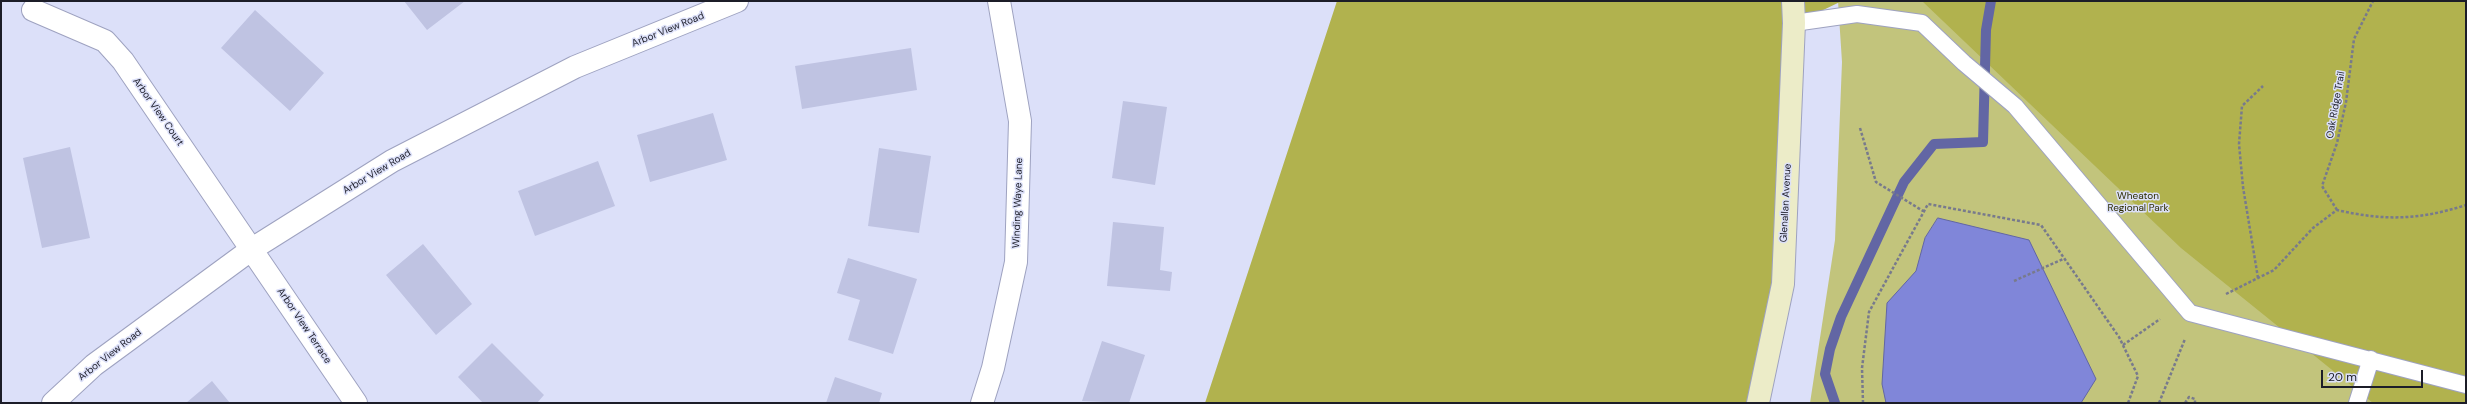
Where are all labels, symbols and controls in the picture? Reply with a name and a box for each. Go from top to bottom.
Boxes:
street label: Arbor View Road [630,10,706,50]
street label: Oak Ridge Trail [2324,70,2348,140]
street label: Arbor View Court [130,76,186,148]
street label: Arbor View Road [341,147,413,197]
street label: Winding Waye Lane [1010,158,1026,248]
street label: Glenallan Avenue [1778,163,1794,243]
park label: Wheaton Regional Park [2107,190,2169,214]
street label: Arbor View Terrace [274,286,334,366]
street label: Arbor View Road [76,327,144,383]
scale bar [2323,362,2425,388]
text: 20 m [2328,369,2357,385]

